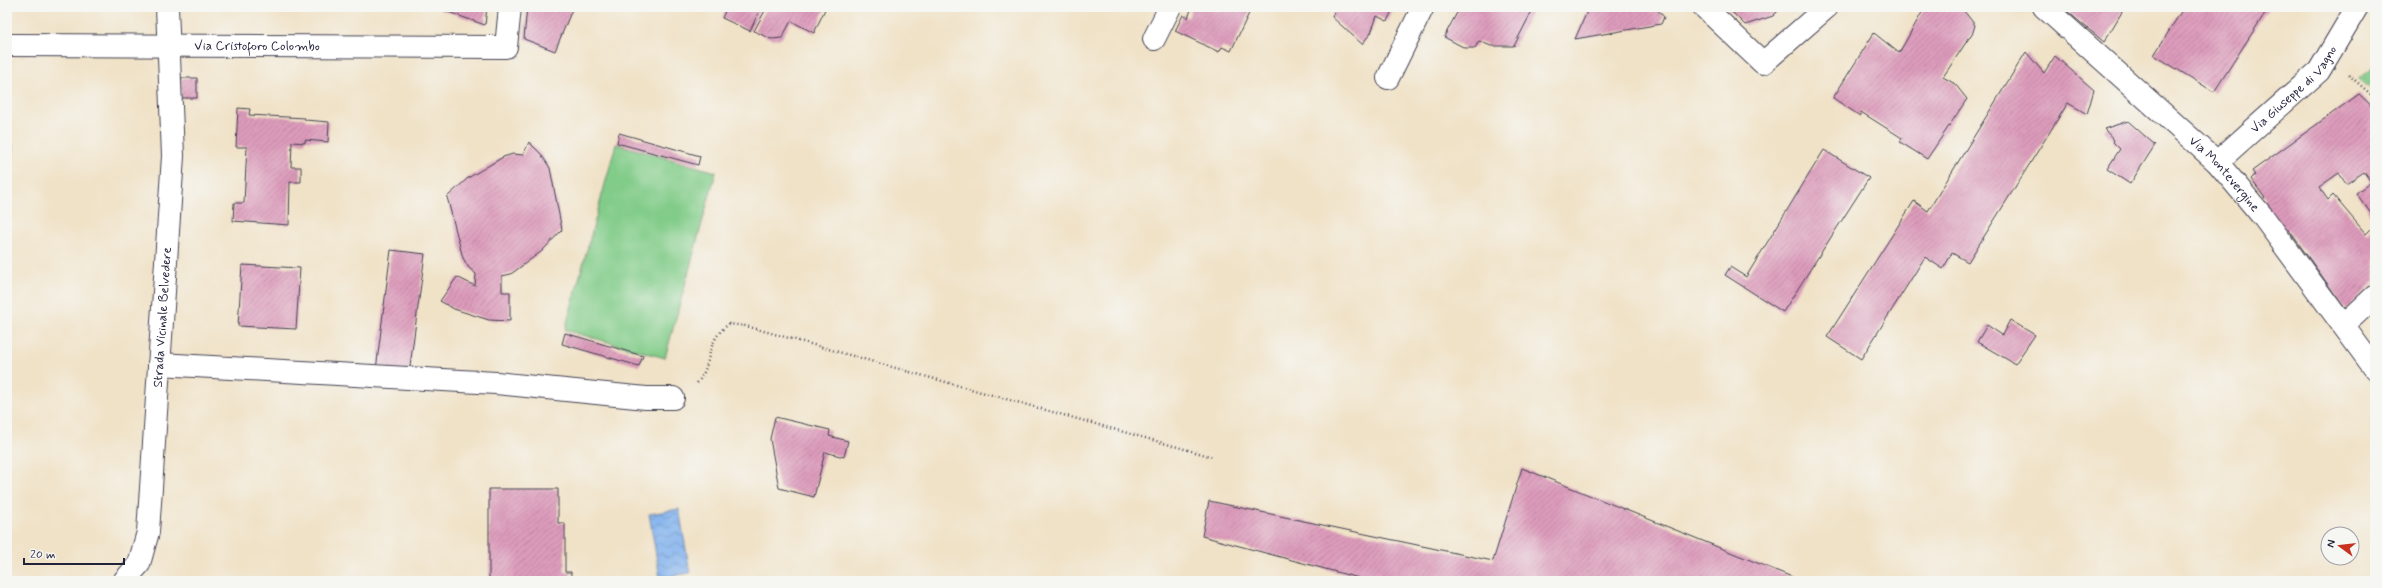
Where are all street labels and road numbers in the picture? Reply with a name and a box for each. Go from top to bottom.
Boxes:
street label: Via Cristoforo Colombo [194,37,320,57]
street label: Via Giuseppe di Vagno [2247,43,2341,137]
street label: Via Montevergine [2185,132,2264,215]
street label: Strada Vicinale Belvedere [149,247,175,388]

